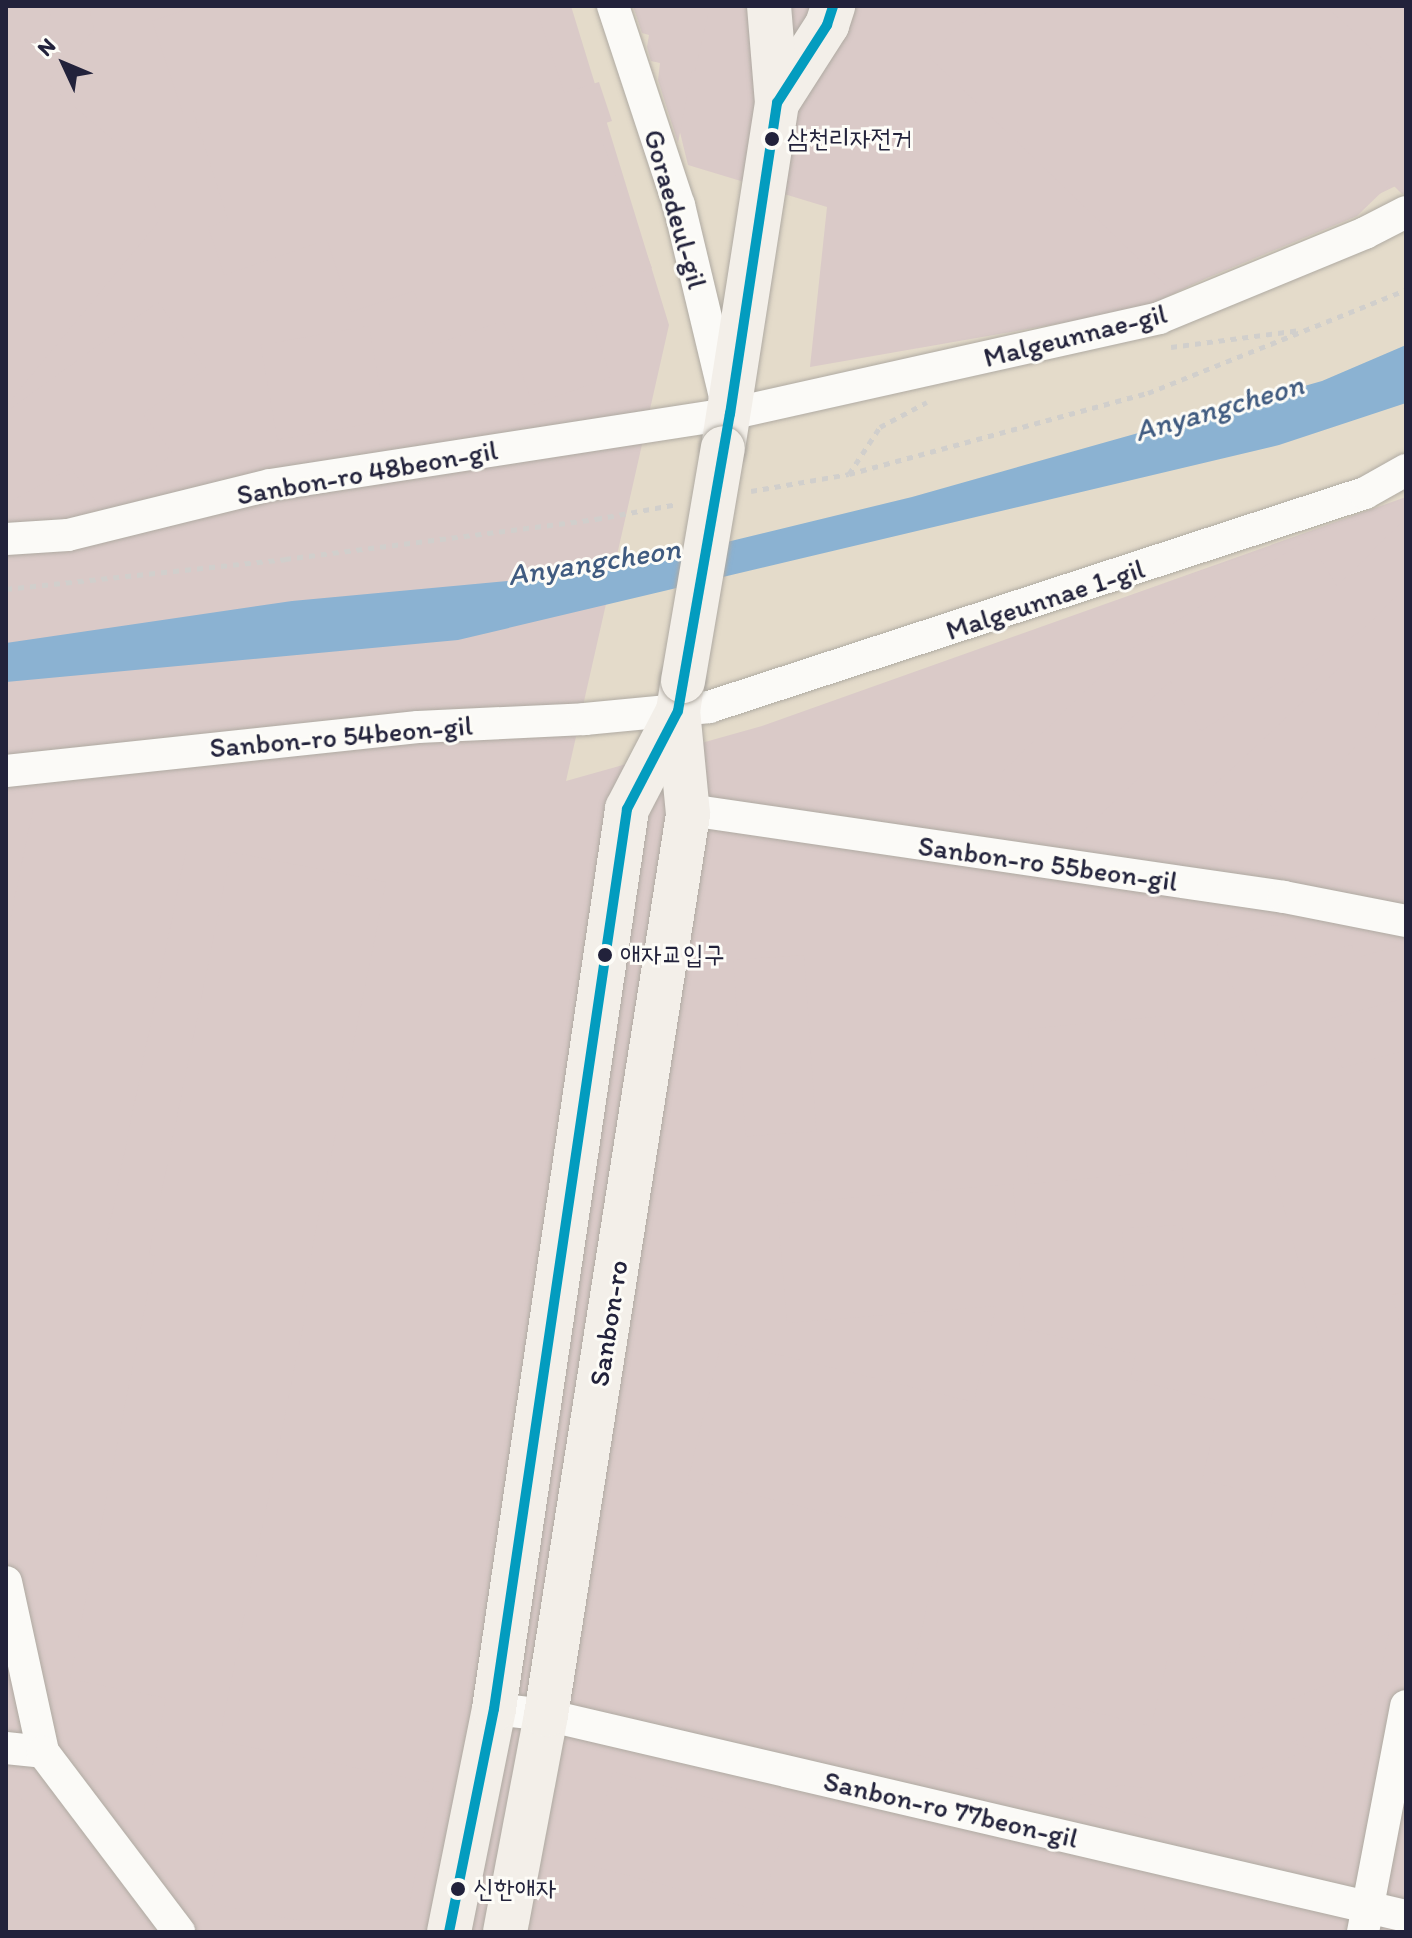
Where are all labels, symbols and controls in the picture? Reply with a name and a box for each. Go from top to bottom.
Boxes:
north arrow [24,24,104,104]
text: N [31,32,61,62]
place label: 삼천리자전거 [787,123,913,155]
street label: Goraedeul-gil [637,125,715,293]
marker: 삼천리자전거 [764,131,780,147]
street label: Malgeunnae-gil [980,296,1170,374]
water label: Anyangcheon [1130,367,1308,449]
street label: Sanbon-ro 48beon-gil [234,433,500,511]
water label: Anyangcheon [505,531,683,593]
street label: Malgeunnae 1-gil [941,551,1149,647]
street label: Sanbon-ro 54beon-gil [209,708,473,764]
street label: Sanbon-ro 55beon-gil [917,828,1179,898]
place label: 애자교입구 [620,939,725,971]
marker: 애자교입구 [597,947,613,963]
street label: Sanbon-ro [581,1257,635,1389]
street label: Sanbon-ro 77beon-gil [821,1763,1081,1855]
place label: 신한애자 [473,1873,557,1905]
marker: 신한애자 [450,1881,466,1897]

